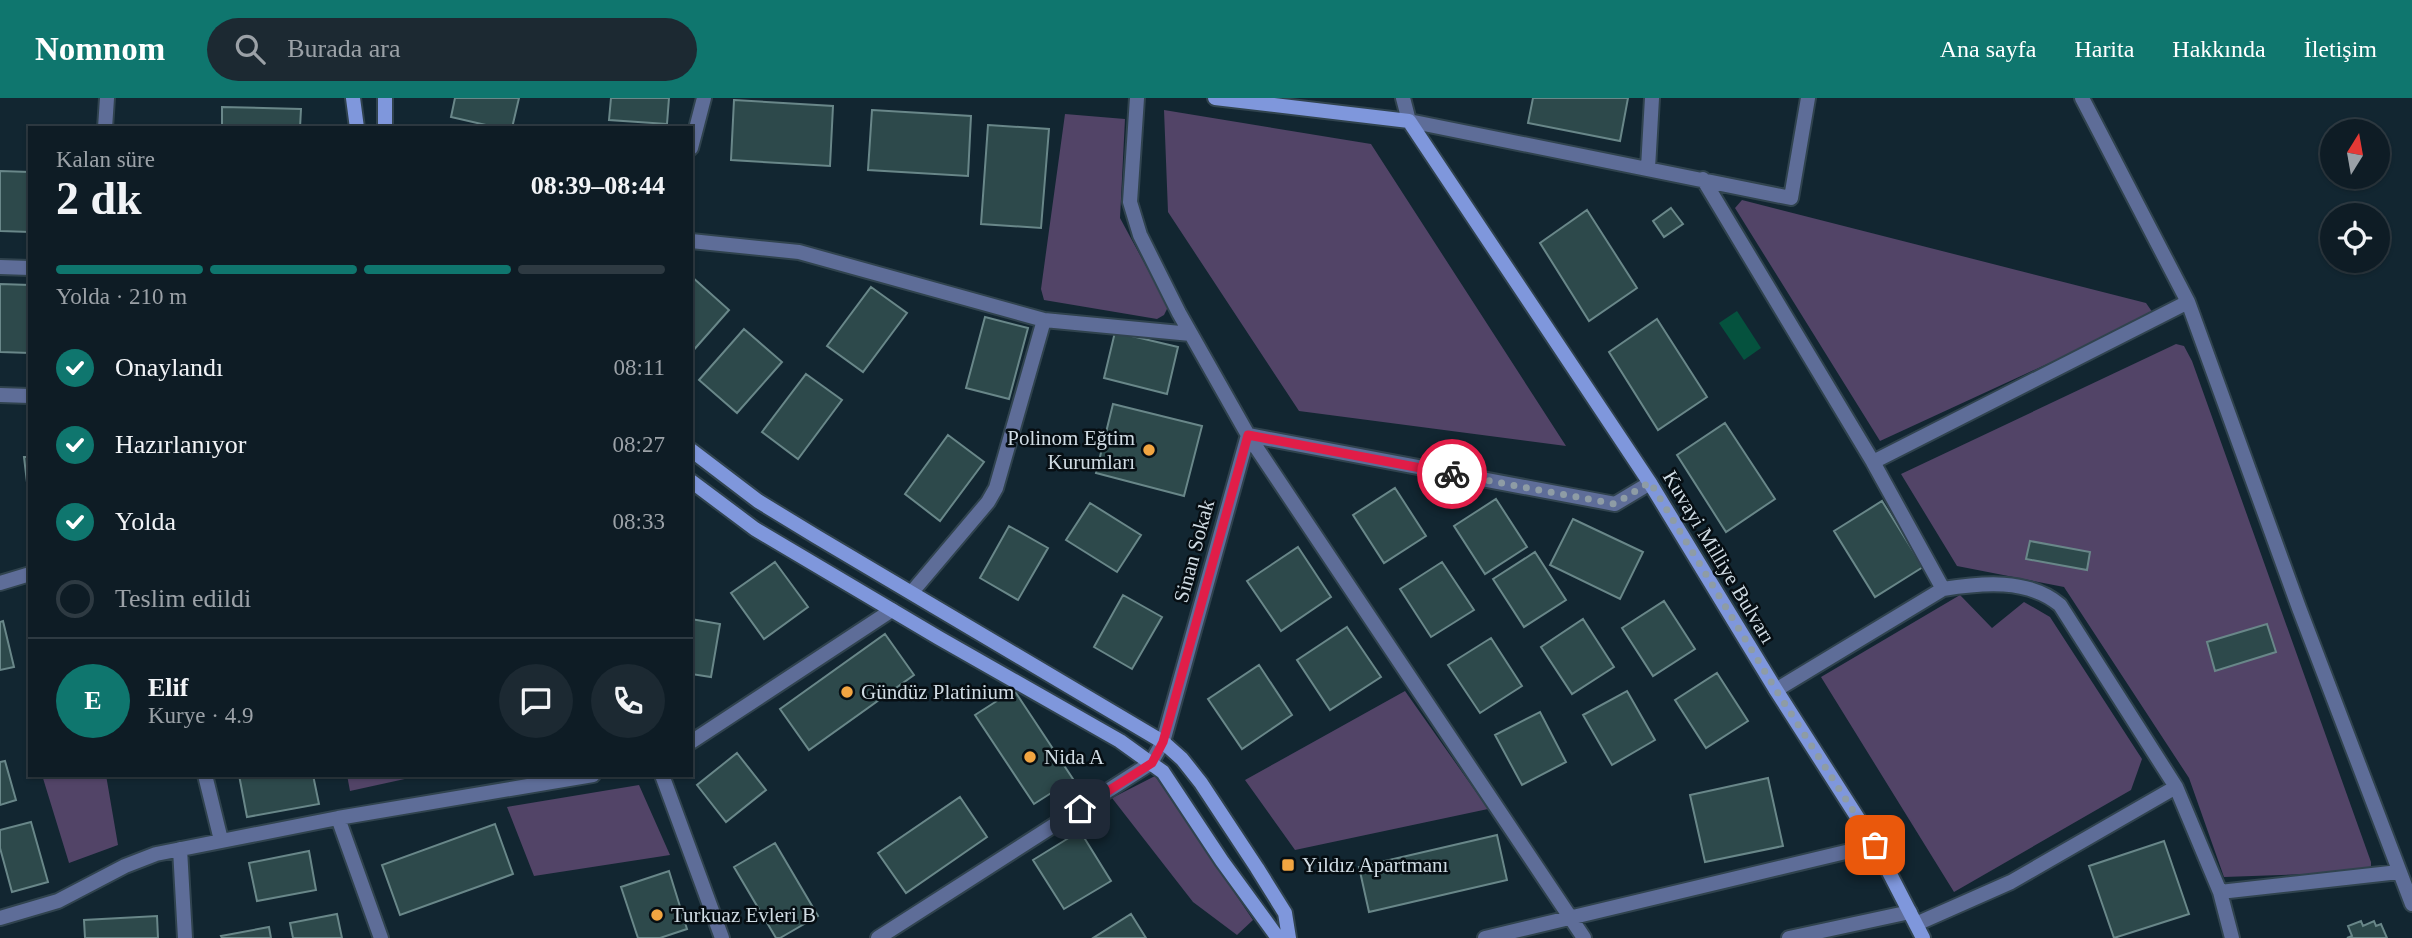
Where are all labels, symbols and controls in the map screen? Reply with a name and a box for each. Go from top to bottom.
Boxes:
search box [207,18,697,81]
icon: search [231,30,269,68]
text: Nomnom [35,31,165,67]
text: Burada ara [287,34,401,63]
text: Ana sayfa [1940,36,2036,62]
text: Harita [2074,36,2134,62]
text: Hakkında [2172,36,2266,62]
text: İletişim [2304,36,2377,62]
north arrow [2320,119,2390,189]
map controls [2320,119,2390,273]
text: Kalan süre [56,147,155,172]
text: 08:39–08:44 [531,171,665,200]
text: 2 dk [56,173,142,224]
button: locate [2320,203,2390,273]
text: Yolda · 210 m [56,284,187,309]
icon: check [56,349,94,387]
text: Onaylandı [115,353,223,382]
text: 08:11 [613,355,665,380]
icon: check [56,426,94,464]
place label: Polinom Eğtim Kurumları [1007,426,1135,474]
text: Hazırlanıyor [115,430,246,459]
text: 08:27 [613,432,665,457]
courier [1417,439,1487,509]
marker: Polinom Eğtim Kurumları [1141,442,1157,458]
icon: bike [1433,455,1471,493]
street label: Kuvayi Milliye Bulvarı [1658,466,1780,648]
street label: Sinan Sokak [1169,496,1219,605]
icon: check [56,503,94,541]
text: Yolda [115,507,176,536]
text: 08:33 [613,509,665,534]
text: Teslim edildi [115,584,251,613]
button: chat [499,664,573,738]
button: phone [591,664,665,738]
text: Elif [148,673,188,702]
place label: Gündüz Platinium [861,680,1014,704]
marker: Gündüz Platinium [839,684,855,700]
text: E [84,686,102,715]
text: Kurye · 4.9 [148,703,253,728]
place label: Nida A [1044,745,1105,769]
marker: Nida A [1022,749,1038,765]
pin [1050,779,1110,839]
icon: home [1061,790,1099,828]
pin [1845,815,1905,875]
icon: bag [1856,826,1894,864]
place label: Yıldız Apartmanı [1302,853,1449,877]
marker: Yıldız Apartmanı [1280,857,1296,873]
place label: Turkuaz Evleri B [671,903,816,927]
marker: Turkuaz Evleri B [649,907,665,923]

